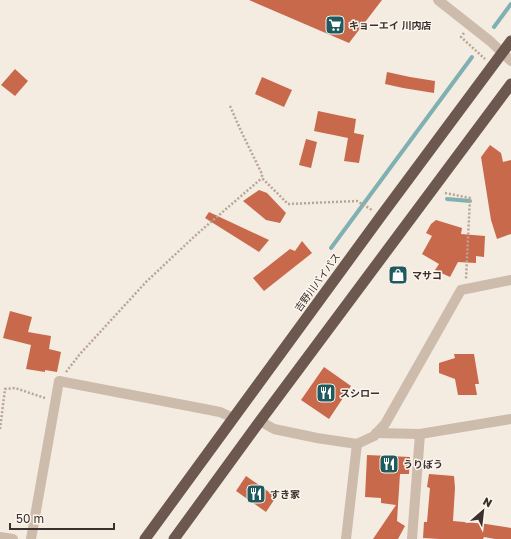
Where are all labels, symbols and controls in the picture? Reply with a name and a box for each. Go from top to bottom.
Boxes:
supermarket icon: キョーエイ 川内店 [324,14,346,36]
place label: キョーエイ 川内店 [349,19,432,31]
street label: 吉野川バイパス [292,250,342,314]
shop icon: マサコ [387,264,409,286]
place label: マサコ [412,269,442,281]
restaurant icon: スシロー [315,382,337,404]
place label: スシロー [340,387,380,399]
restaurant icon: うりぼう [378,453,400,475]
place label: うりぼう [403,458,443,470]
restaurant icon: すき家 [245,483,267,505]
place label: すき家 [270,488,300,500]
north arrow [463,491,503,531]
text: N [481,494,495,509]
scale bar [10,505,114,531]
text: 50 m [16,511,44,526]

